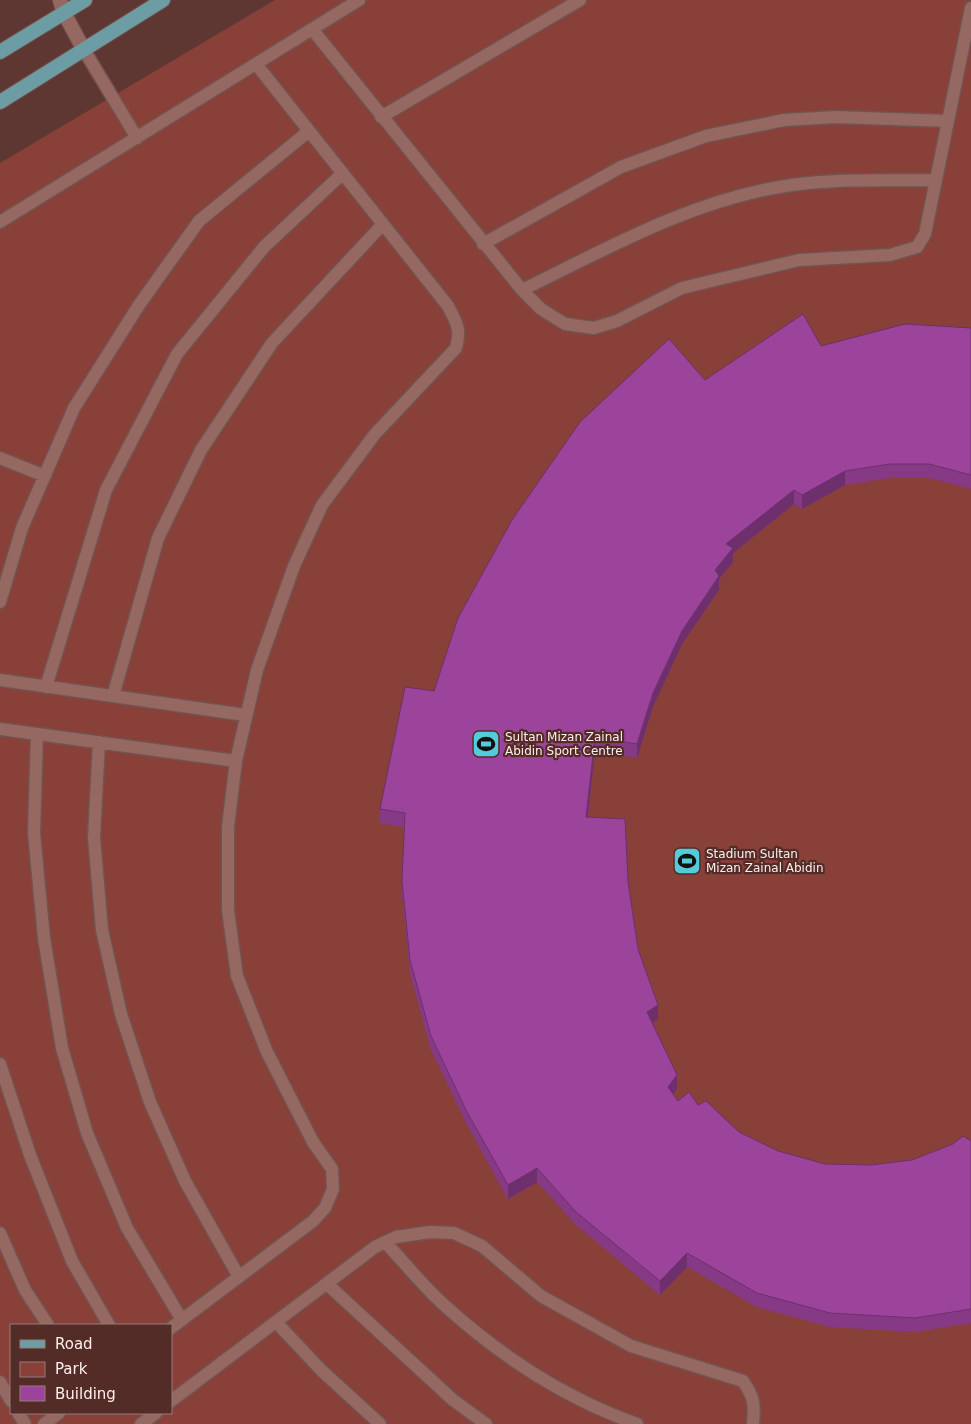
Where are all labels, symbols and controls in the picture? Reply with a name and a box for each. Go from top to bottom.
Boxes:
sports icon: Sultan Mizan Zainal Abidin Sport Centre [471,729,501,759]
place label: Sultan Mizan Zainal Abidin Sport Centre [505,730,623,758]
sports icon: Stadium Sultan Mizan Zainal Abidin [672,846,702,876]
place label: Stadium Sultan Mizan Zainal Abidin [706,847,824,875]
legend [10,1324,172,1414]
text: Road [55,1335,93,1353]
text: Park [55,1360,88,1378]
text: Building [55,1385,116,1403]

